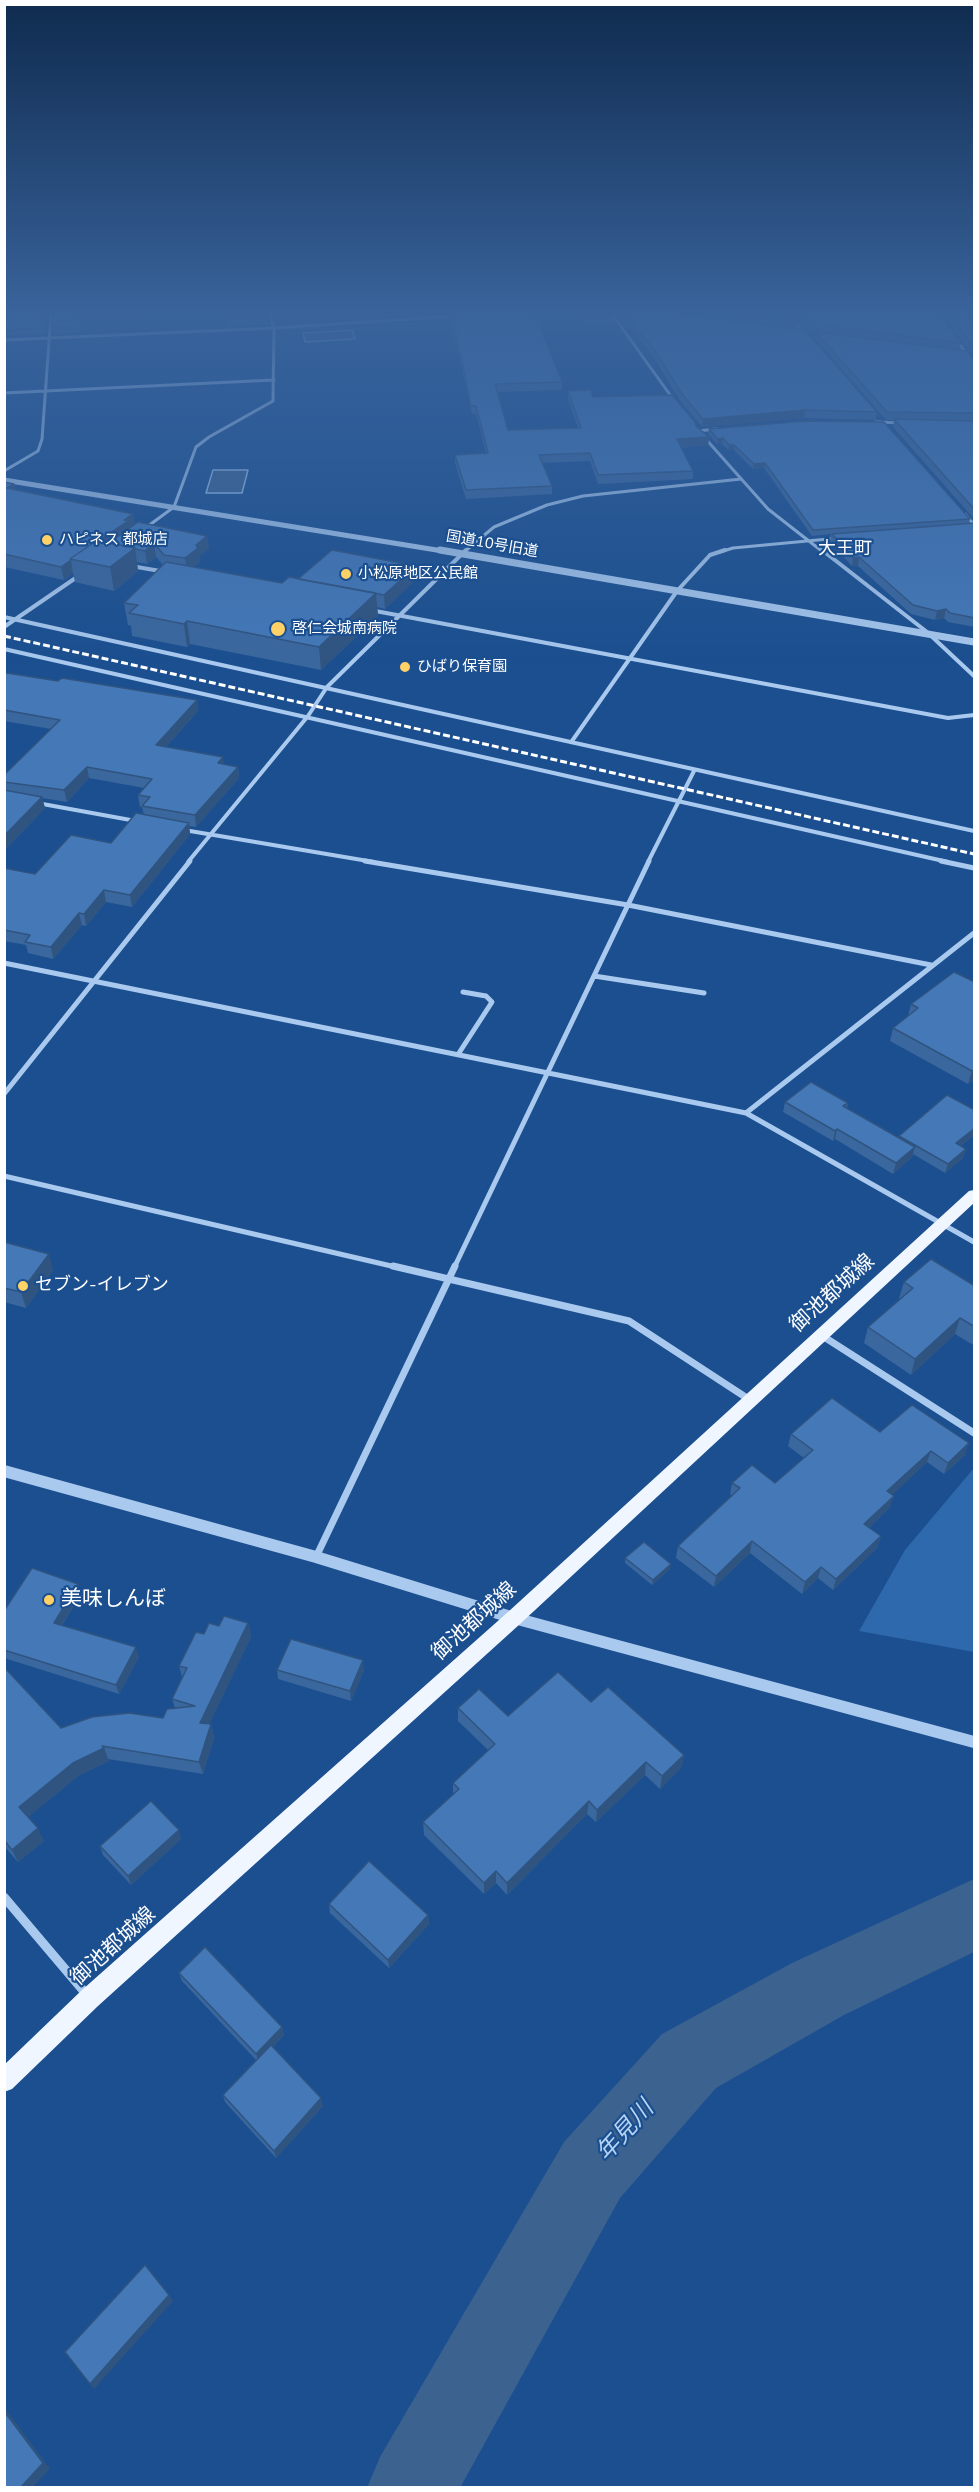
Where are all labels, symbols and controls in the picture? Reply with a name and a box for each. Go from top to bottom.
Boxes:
street label: 国道10号旧道 [445,528,539,562]
place label: ハピネス 都城店 [59,531,168,549]
marker: ハピネス 都城店 [40,533,54,547]
district label: 大王町 [818,539,872,561]
place label: 小松原地区公民館 [358,565,478,583]
marker: 小松原地区公民館 [339,567,353,581]
marker: 啓仁会城南病院 [269,620,287,638]
place label: 啓仁会城南病院 [292,620,397,638]
place label: ひばり保育園 [417,658,507,676]
marker: ひばり保育園 [398,660,412,674]
street label: 御池都城線 [786,1250,880,1338]
place label: セブン-イレブン [35,1275,169,1297]
marker: セブン-イレブン [16,1279,30,1293]
street label: 御池都城線 [428,1578,522,1666]
place label: 美味しんぼ [61,1587,166,1613]
marker: 美味しんぼ [42,1593,56,1607]
street label: 御池都城線 [67,1903,161,1991]
water label: 年見川 [591,2096,661,2168]

